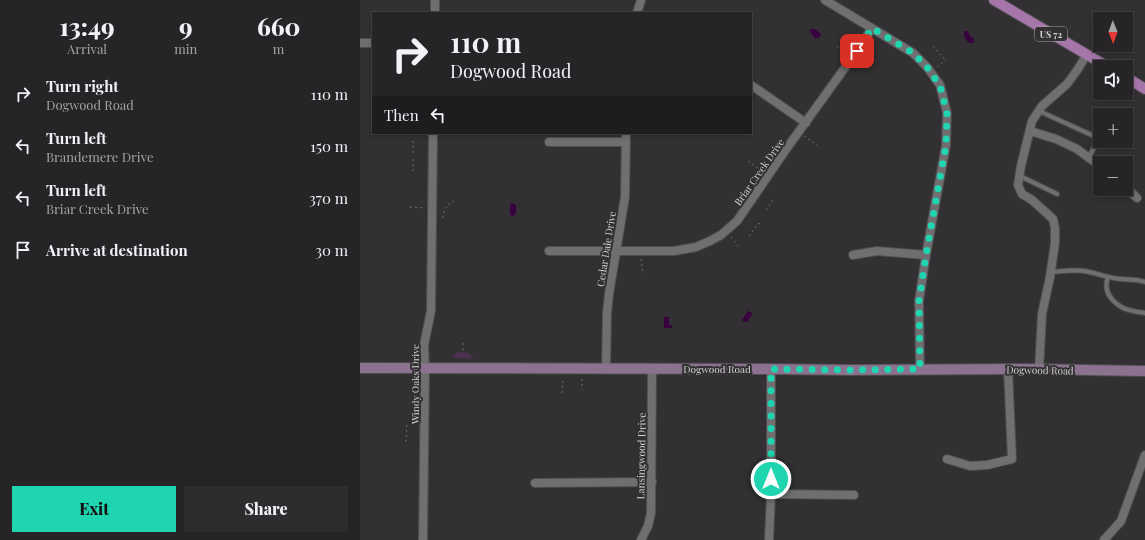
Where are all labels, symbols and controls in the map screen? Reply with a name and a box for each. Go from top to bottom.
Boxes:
text: 13:49 [60,10,115,42]
text: 9 [179,10,193,42]
text: 660 [257,10,300,42]
north arrow [1093,12,1133,52]
map controls [1093,12,1133,196]
text: 110 m [450,23,521,60]
road number: US 72 [1035,27,1067,41]
icon: right [384,28,436,80]
pin [840,34,874,68]
text: Arrival [67,40,107,57]
text: min [174,40,197,57]
text: m [273,40,284,57]
icon: arrive [846,40,868,62]
text: Dogwood Road [450,59,572,83]
button: sound [1093,60,1133,100]
text: Turn right [46,76,119,96]
icon: right [12,83,34,105]
text: 110 m [311,84,348,104]
text: Dogwood Road [46,96,134,113]
icon: left [427,104,449,126]
text: Then [384,105,419,125]
button: + [1093,108,1133,148]
text: Turn left [46,128,107,148]
icon: left [12,135,34,157]
text: 150 m [310,136,348,156]
street label: Briar Creek Drive [731,136,787,208]
text: Brandemere Drive [46,148,153,165]
button: − [1093,156,1133,196]
text: Turn left [46,180,107,200]
icon: left [12,187,34,209]
text: 370 m [309,188,348,208]
text: Briar Creek Drive [46,200,149,217]
street label: Cedar Dale Drive [593,210,619,288]
icon: arrive [12,239,34,261]
text: Arrive at destination [46,240,188,260]
text: 30 m [315,240,348,260]
street label: Windy Oaks Drive [408,344,422,425]
street label: Dogwood Road [683,362,751,376]
street label: Dogwood Road [1006,362,1074,378]
street label: Lansingwood Drive [633,413,649,499]
position arrow [750,458,792,500]
button: Exit [12,486,176,532]
button: Share [184,486,348,532]

